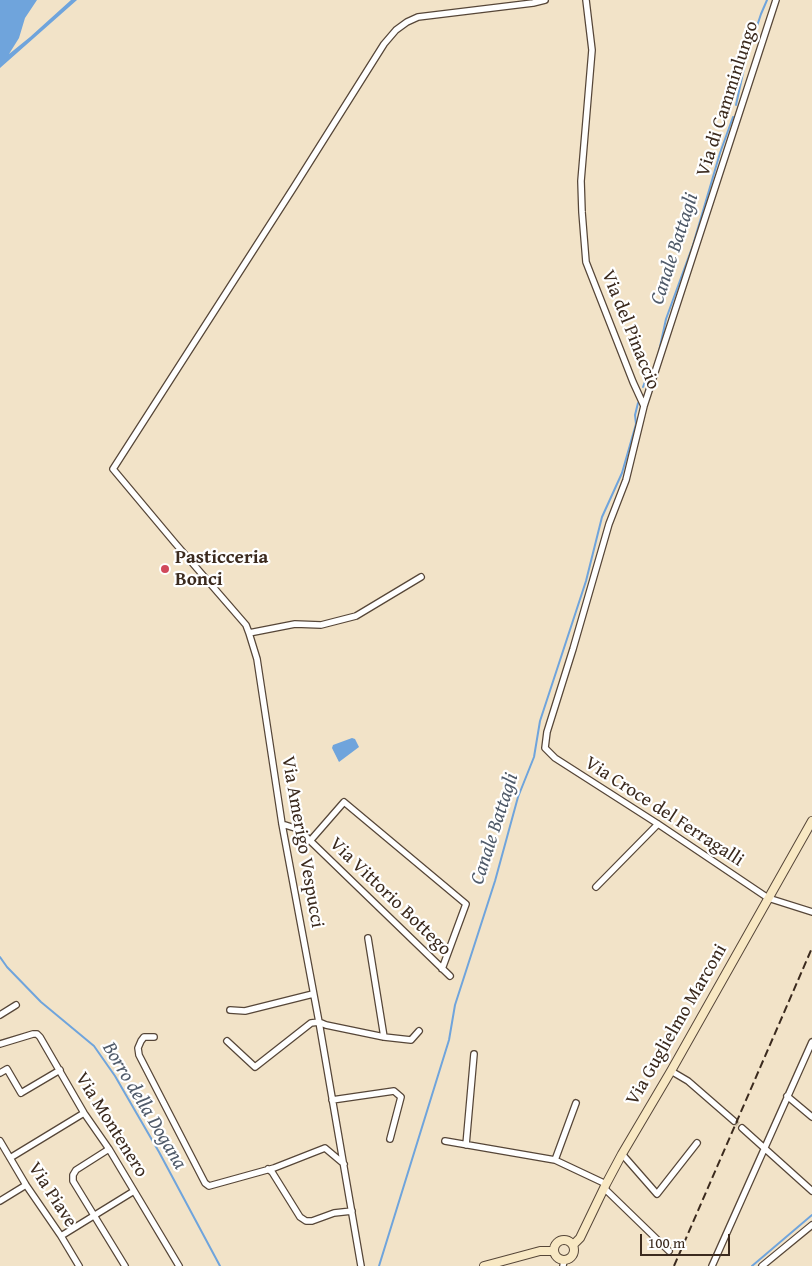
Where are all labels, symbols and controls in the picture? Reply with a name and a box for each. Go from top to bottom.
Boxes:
street label: Via di Camminlungo [692,18,764,180]
water label: Canale Battagli [646,190,704,308]
street label: Via del Pinaccio [596,267,664,393]
place label: Pasticceria Bonci [175,547,268,591]
marker: Pasticceria Bonci [159,563,171,575]
street label: Via Croce del Ferragalli [580,752,748,872]
street label: Via Amerigo Vespucci [276,754,328,930]
water label: Canale Battagli [466,770,524,888]
street label: Via Vittorio Bottego [324,833,456,961]
street label: Via Guglielmo Marconi [622,940,732,1110]
water label: Borro della Dogana [97,1038,191,1174]
street label: Via Montenero [70,1068,152,1182]
street label: Via Piave [23,1158,81,1232]
scale bar [642,1224,732,1256]
text: 100 m [648,1232,685,1253]

